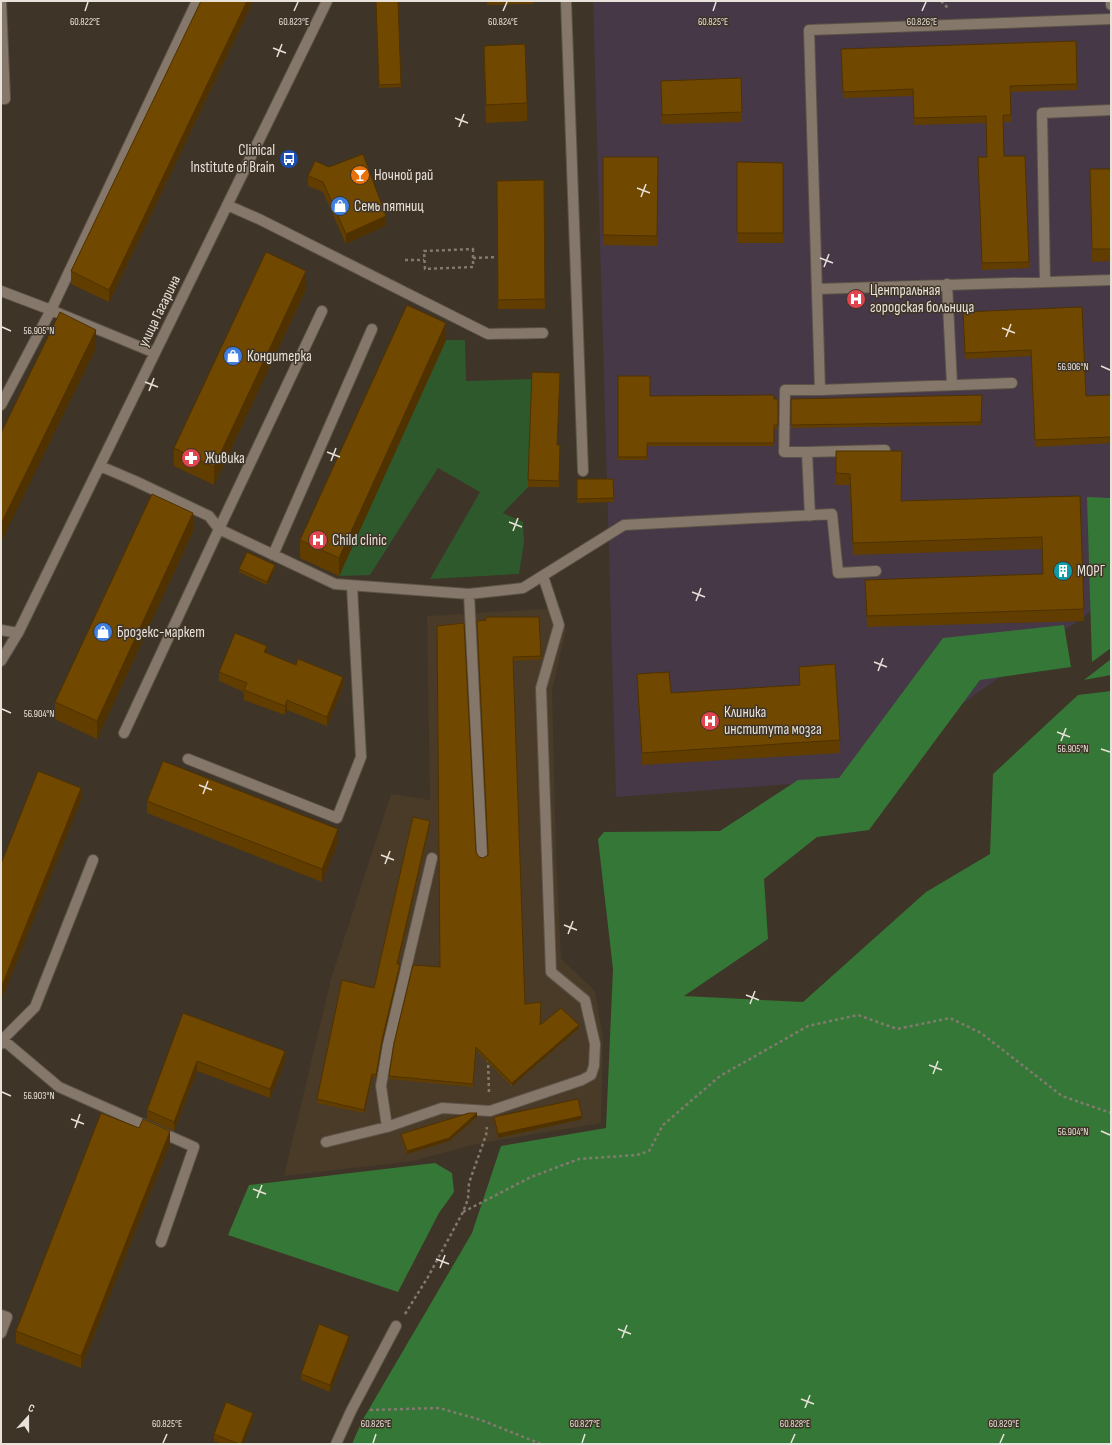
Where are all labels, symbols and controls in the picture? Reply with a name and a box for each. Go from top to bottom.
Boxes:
text: 60.822°E [70,16,100,28]
text: 60.823°E [279,16,309,28]
text: 60.824°E [488,16,518,28]
text: 60.825°E [698,16,728,28]
text: 60.826°E [907,16,937,28]
place label: Clinical Institute of Brain [190,141,275,177]
bus stop icon: Clinical Institute of Brain [278,148,300,170]
bar icon: Ночной рай [349,164,371,186]
place label: Ночной рай [374,166,433,185]
shop icon: Семь пятниц [329,195,351,217]
place label: Семь пятниц [354,197,424,216]
street label: улица Гагарина [134,272,185,350]
place label: Центральная городская больница [870,281,974,317]
hospital icon: Центральная городская больница [845,288,867,310]
text: 56.905°N [24,325,54,337]
shop icon: Кондитерка [222,345,244,367]
place label: Кондитерка [247,347,312,366]
text: 56.906°N [1057,361,1089,373]
pharmacy icon: Живика [180,447,202,469]
place label: Живика [205,449,245,468]
hospital icon: Child clinic [307,529,329,551]
place label: Child clinic [332,531,387,550]
building icon: МОРГ [1052,560,1074,582]
place label: МОРГ [1077,562,1106,581]
shop icon: Брозекс-маркет [92,621,114,643]
place label: Брозекс-маркет [117,623,205,642]
place label: Клиника института мозга [724,703,822,739]
text: 56.904°N [24,708,54,720]
hospital icon: Клиника института мозга [699,710,721,732]
text: 56.905°N [1058,743,1088,755]
text: 56.903°N [24,1090,54,1102]
text: 56.904°N [1058,1126,1088,1138]
north arrow [8,1397,48,1437]
text: С [26,1401,37,1415]
text: 60.825°E [152,1418,182,1430]
text: 60.826°E [361,1418,391,1430]
text: 60.827°E [570,1418,600,1430]
text: 60.828°E [780,1418,810,1430]
text: 60.829°E [989,1418,1019,1430]

